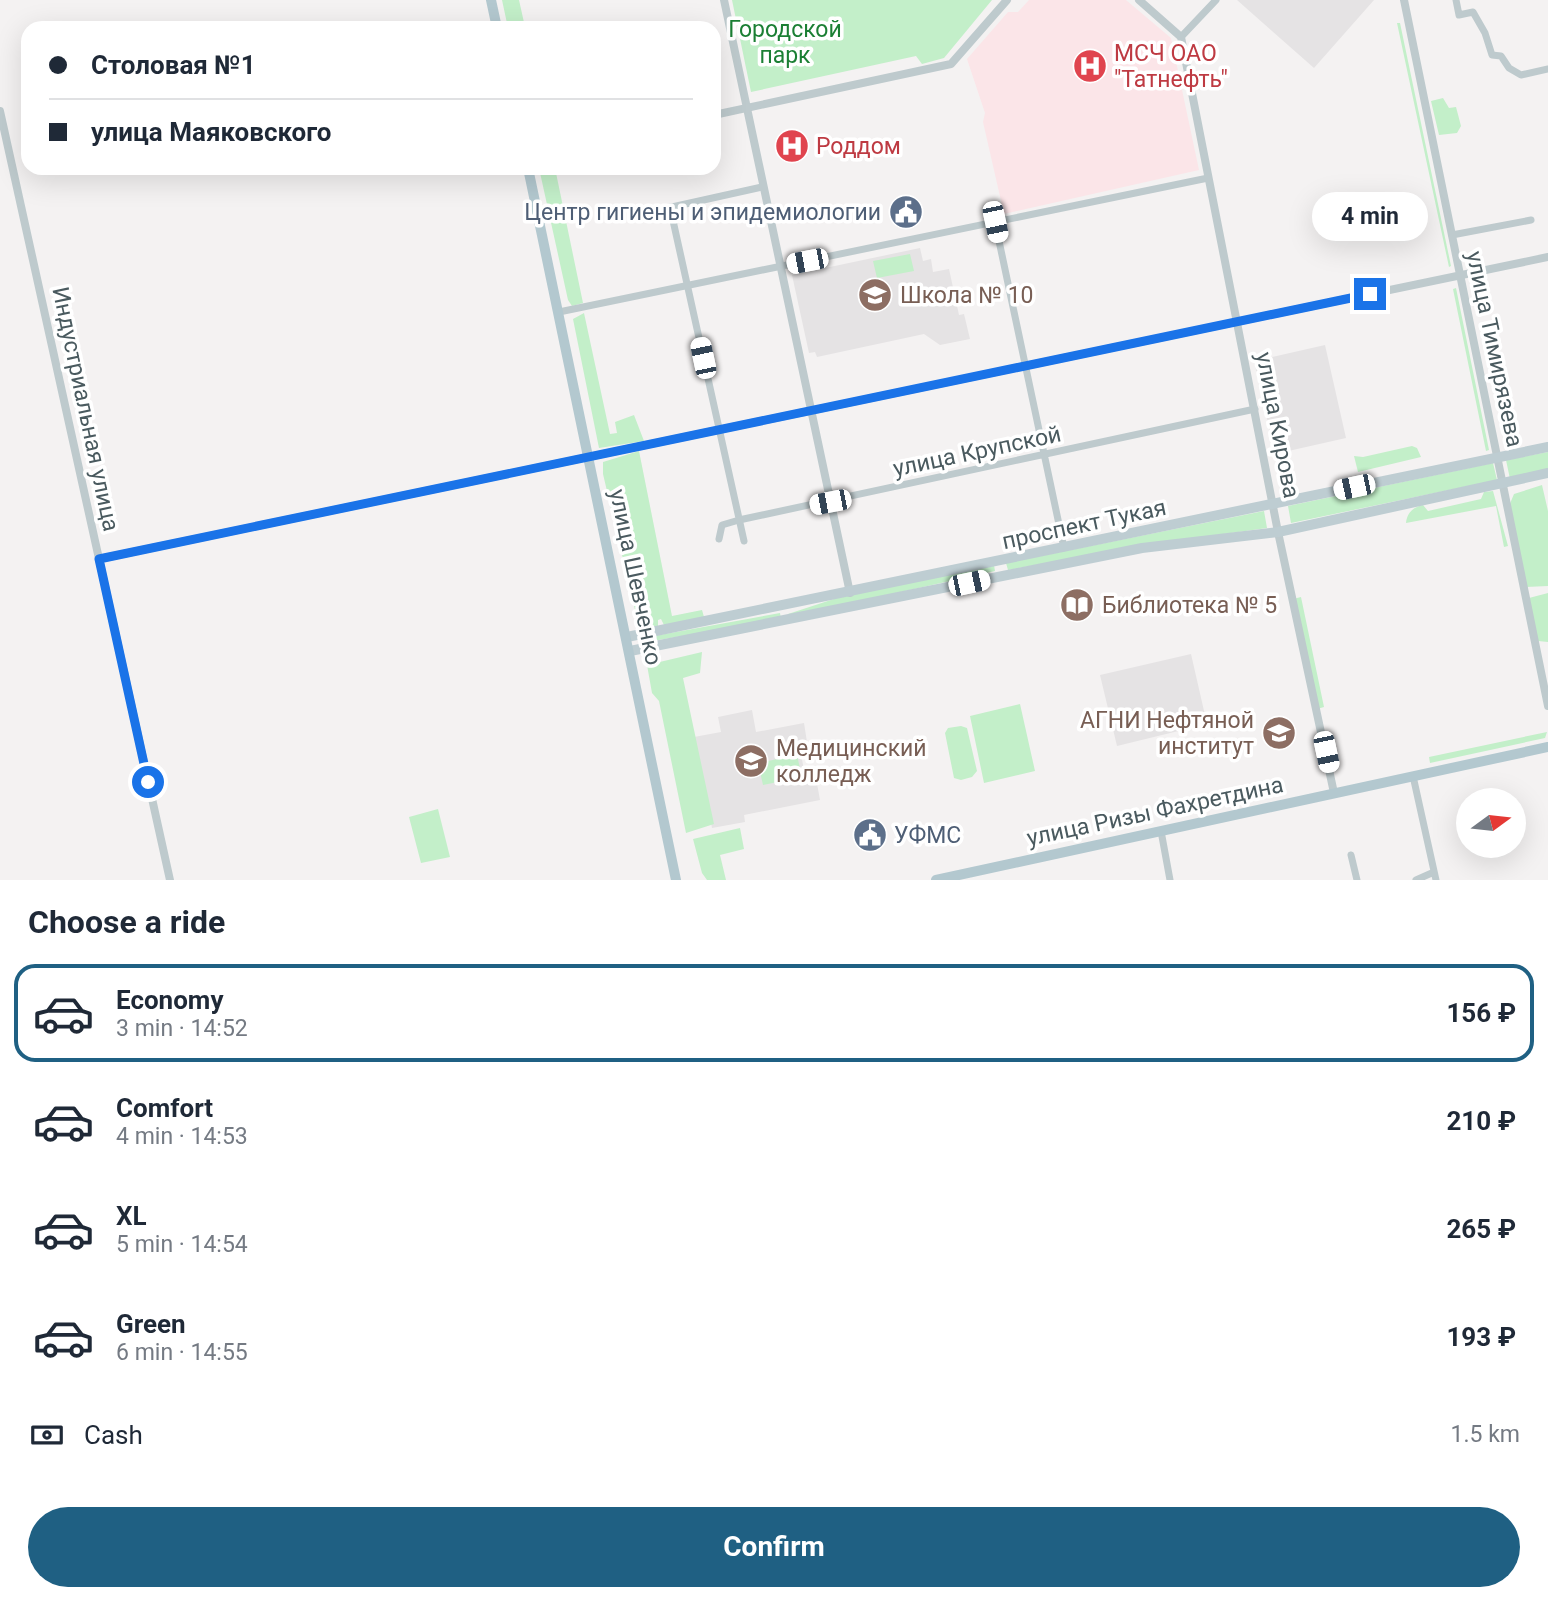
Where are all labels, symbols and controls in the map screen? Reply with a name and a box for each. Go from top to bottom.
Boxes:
park label: Городской парк [728,16,842,69]
place label: МСЧ ОАО "Татнефть" [1114,40,1228,93]
hospital icon: МСЧ ОАО "Татнефть" [1071,47,1109,85]
text: Столовая №1 [91,50,256,80]
text: улица Маяковского [91,117,331,147]
hospital icon: Роддом [773,127,811,165]
place label: Роддом [816,133,901,160]
callout: 4 min [1312,192,1428,242]
public building icon: Центр гигиены и эпидемиологии [887,193,925,231]
place label: Центр гигиены и эпидемиологии [524,199,881,226]
car [981,199,1010,245]
text: 4 min [1341,203,1399,230]
car [785,247,830,275]
street label: улица Тимирязева [1461,249,1528,450]
school or university icon: Школа № 10 [856,276,894,314]
route end [1354,278,1386,310]
place label: Школа № 10 [900,282,1034,309]
street label: Индустриальная улица [46,284,125,534]
car [689,335,718,381]
street label: улица Кирова [1250,350,1305,500]
street label: улица Крупской [891,421,1064,482]
car [1332,472,1377,502]
street label: улица Шевченко [604,487,667,668]
car [808,488,853,516]
street label: проспект Тукая [1000,494,1169,555]
car [947,568,992,598]
library icon: Библиотека № 5 [1058,586,1096,624]
place label: Библиотека № 5 [1102,592,1277,619]
place label: АГНИ Нефтяной институт [1080,707,1254,760]
school or university icon: АГНИ Нефтяной институт [1260,714,1298,752]
car [1312,729,1341,775]
place label: Медицинский колледж [776,735,927,788]
school or university icon: Медицинский колледж [732,742,770,780]
route start [132,766,164,798]
street label: улица Ризы Фахретдина [1024,771,1286,852]
north arrow [1456,788,1526,858]
map controls [1456,788,1526,858]
public building icon: УФМС [851,816,889,854]
place label: УФМС [894,822,961,849]
text: Choose a ride [28,903,225,941]
icon: car [32,982,95,1045]
text: Economy [116,985,223,1015]
text: 156 ₽ [1446,998,1516,1028]
text: 3 min · 14:52 [116,1015,248,1042]
icon: car [32,1090,95,1153]
text: Comfort [116,1093,213,1123]
text: 210 ₽ [1446,1106,1516,1136]
text: 4 min · 14:53 [116,1123,248,1150]
icon: car [32,1198,95,1261]
text: XL [116,1201,147,1231]
text: 265 ₽ [1446,1214,1516,1244]
text: 5 min · 14:54 [116,1231,248,1258]
icon: car [32,1306,95,1369]
text: Green [116,1309,186,1339]
text: 193 ₽ [1446,1322,1516,1352]
text: 6 min · 14:55 [116,1339,248,1366]
icon: cash [28,1416,66,1454]
text: Cash [84,1420,143,1450]
text: 1.5 km [1451,1421,1520,1448]
button: Confirm [28,1507,1520,1587]

